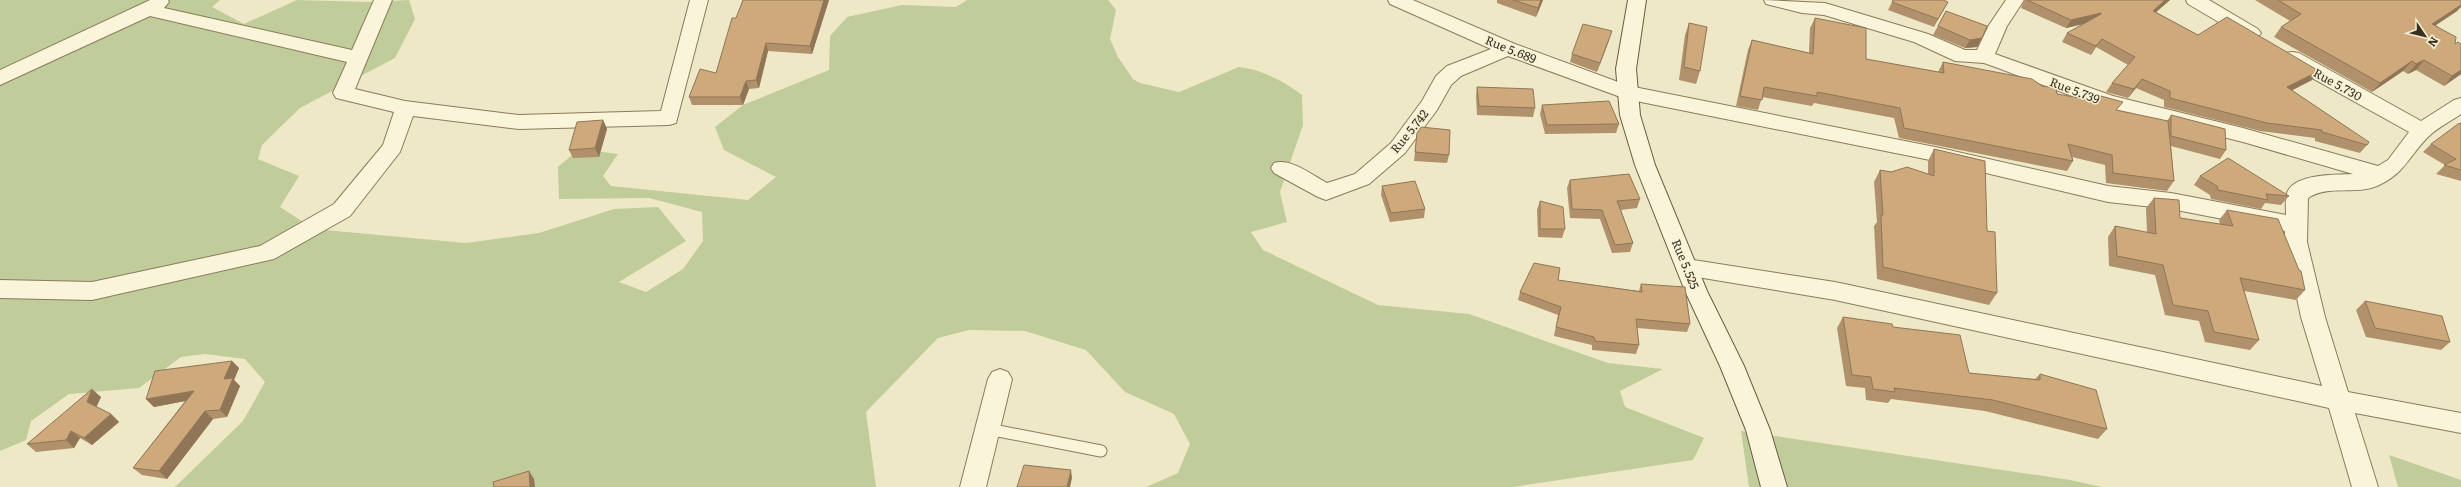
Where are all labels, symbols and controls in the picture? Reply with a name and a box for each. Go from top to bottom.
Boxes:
north arrow [2405,16,2445,56]
street label: Rue 5.689 [1483,31,1539,67]
text: N [2425,34,2443,51]
street label: Rue 5.730 [2310,63,2366,105]
street label: Rue 5.739 [2047,72,2103,108]
street label: Rue 5.742 [1386,105,1432,157]
street label: Rue 5.525 [1668,236,1704,292]

